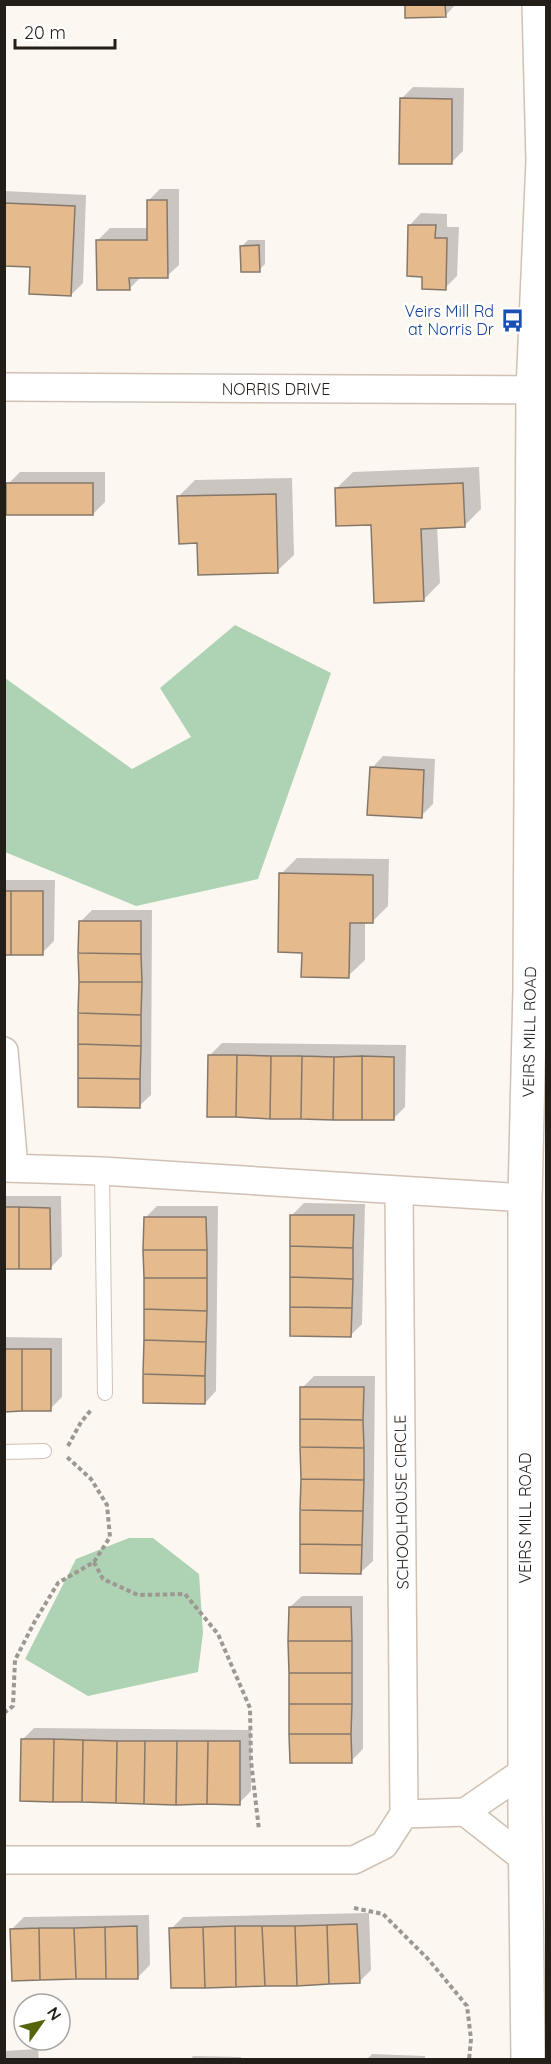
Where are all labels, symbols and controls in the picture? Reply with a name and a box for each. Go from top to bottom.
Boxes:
scale bar [15,12,116,50]
text: 20 m [24,21,66,44]
place label: Veirs Mill Rd at Norris Dr [405,301,494,339]
bus stop icon: Veirs Mill Rd at Norris Dr [499,307,525,333]
street label: NORRIS DRIVE [222,379,330,399]
street label: VEIRS MILL ROAD [518,966,540,1098]
street label: SCHOOLHOUSE CIRCLE [389,1415,413,1589]
street label: VEIRS MILL ROAD [515,1452,535,1584]
north arrow [12,1992,72,2052]
text: N [43,2003,66,2024]

